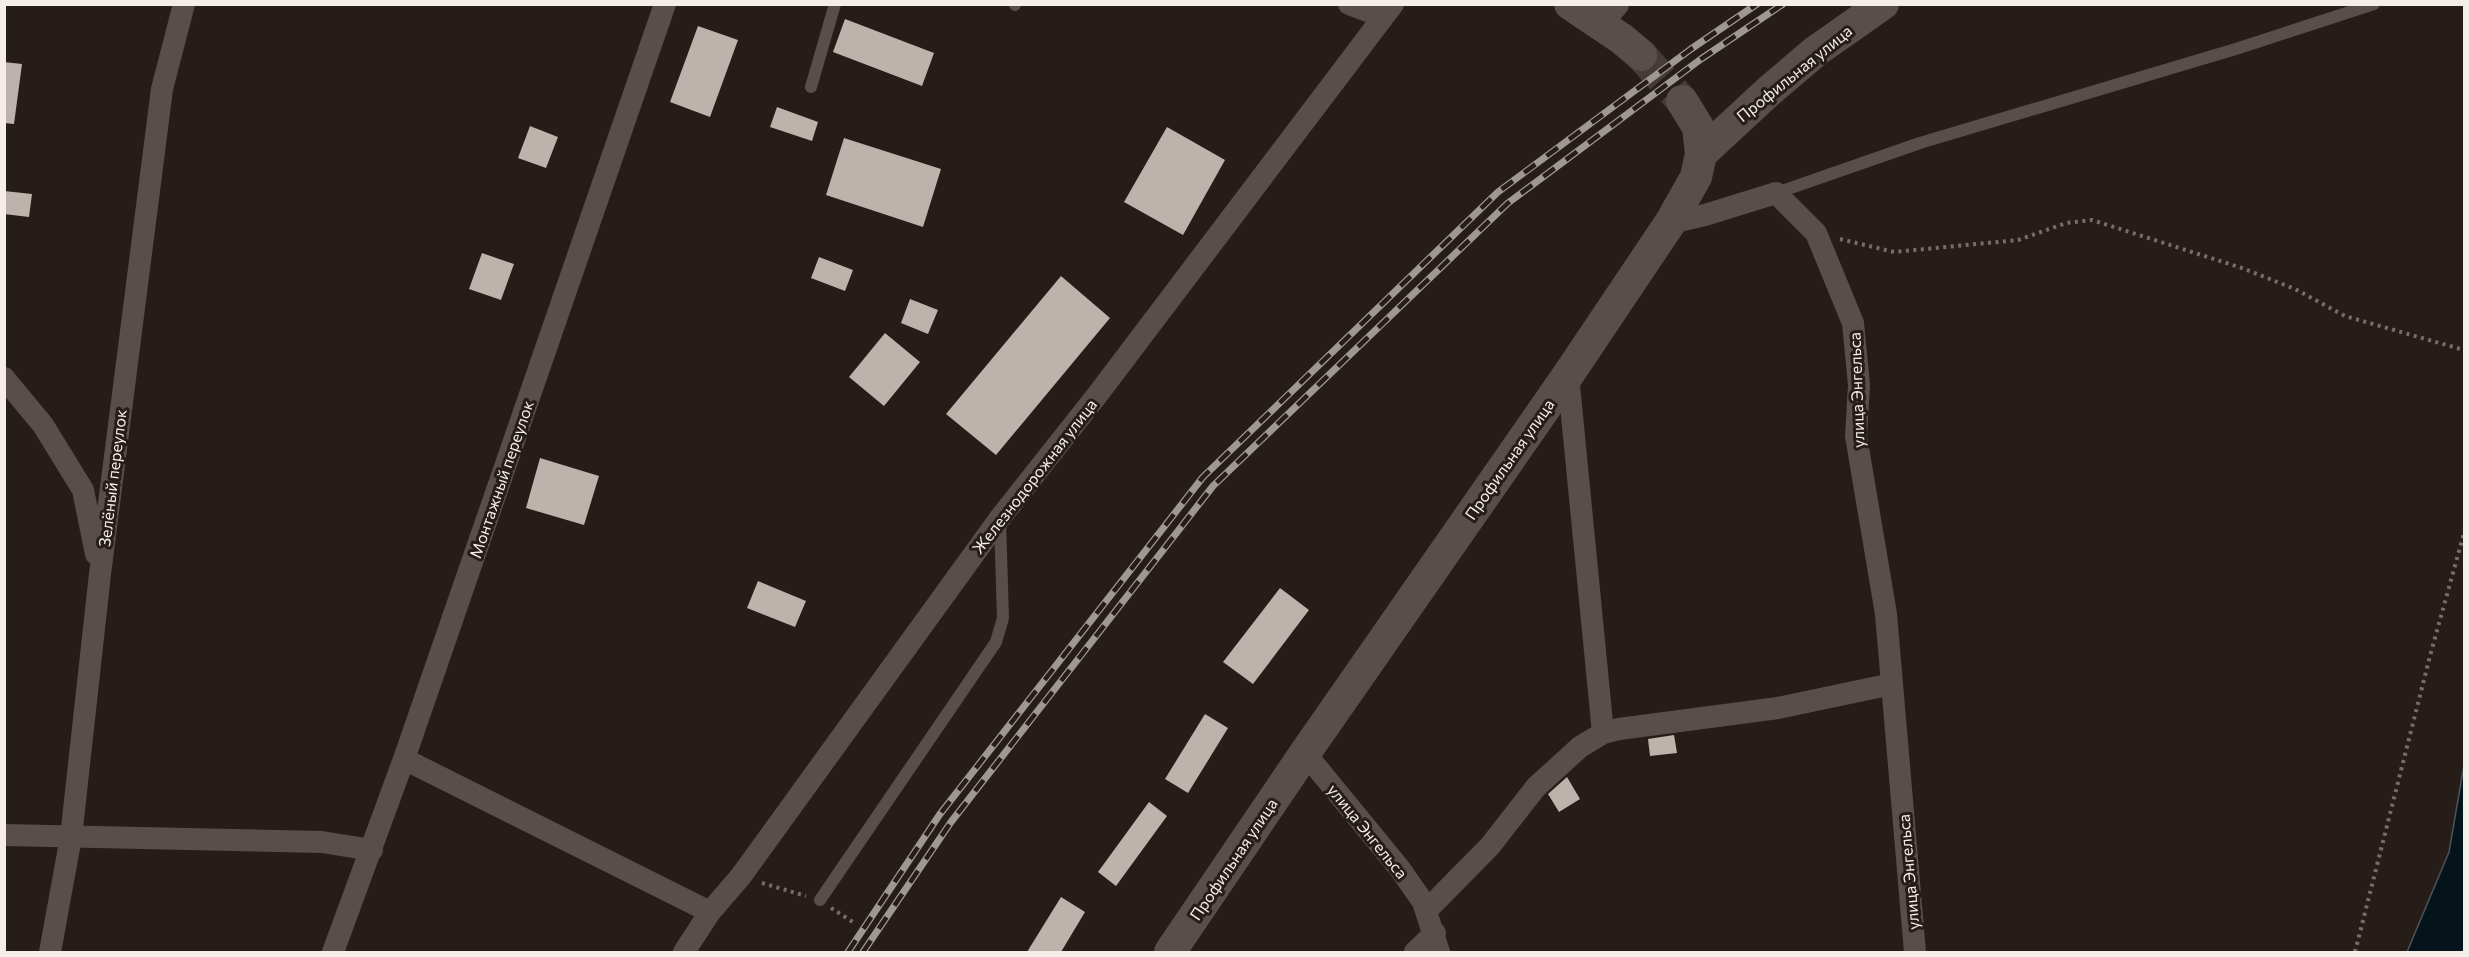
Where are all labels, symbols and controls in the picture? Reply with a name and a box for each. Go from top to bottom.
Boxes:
street label: Профильная улица [1733,21,1855,125]
street label: улица Энгельса [1844,332,1868,448]
street label: Железнодорожная улица [968,395,1100,557]
street label: Профильная улица [1460,395,1558,523]
street label: Монтажный переулок [465,397,537,560]
street label: Зелёный переулок [94,408,130,548]
street label: улица Энгельса [1324,780,1412,882]
street label: Профильная улица [1185,795,1281,923]
street label: улица Энгельса [1893,813,1923,931]

